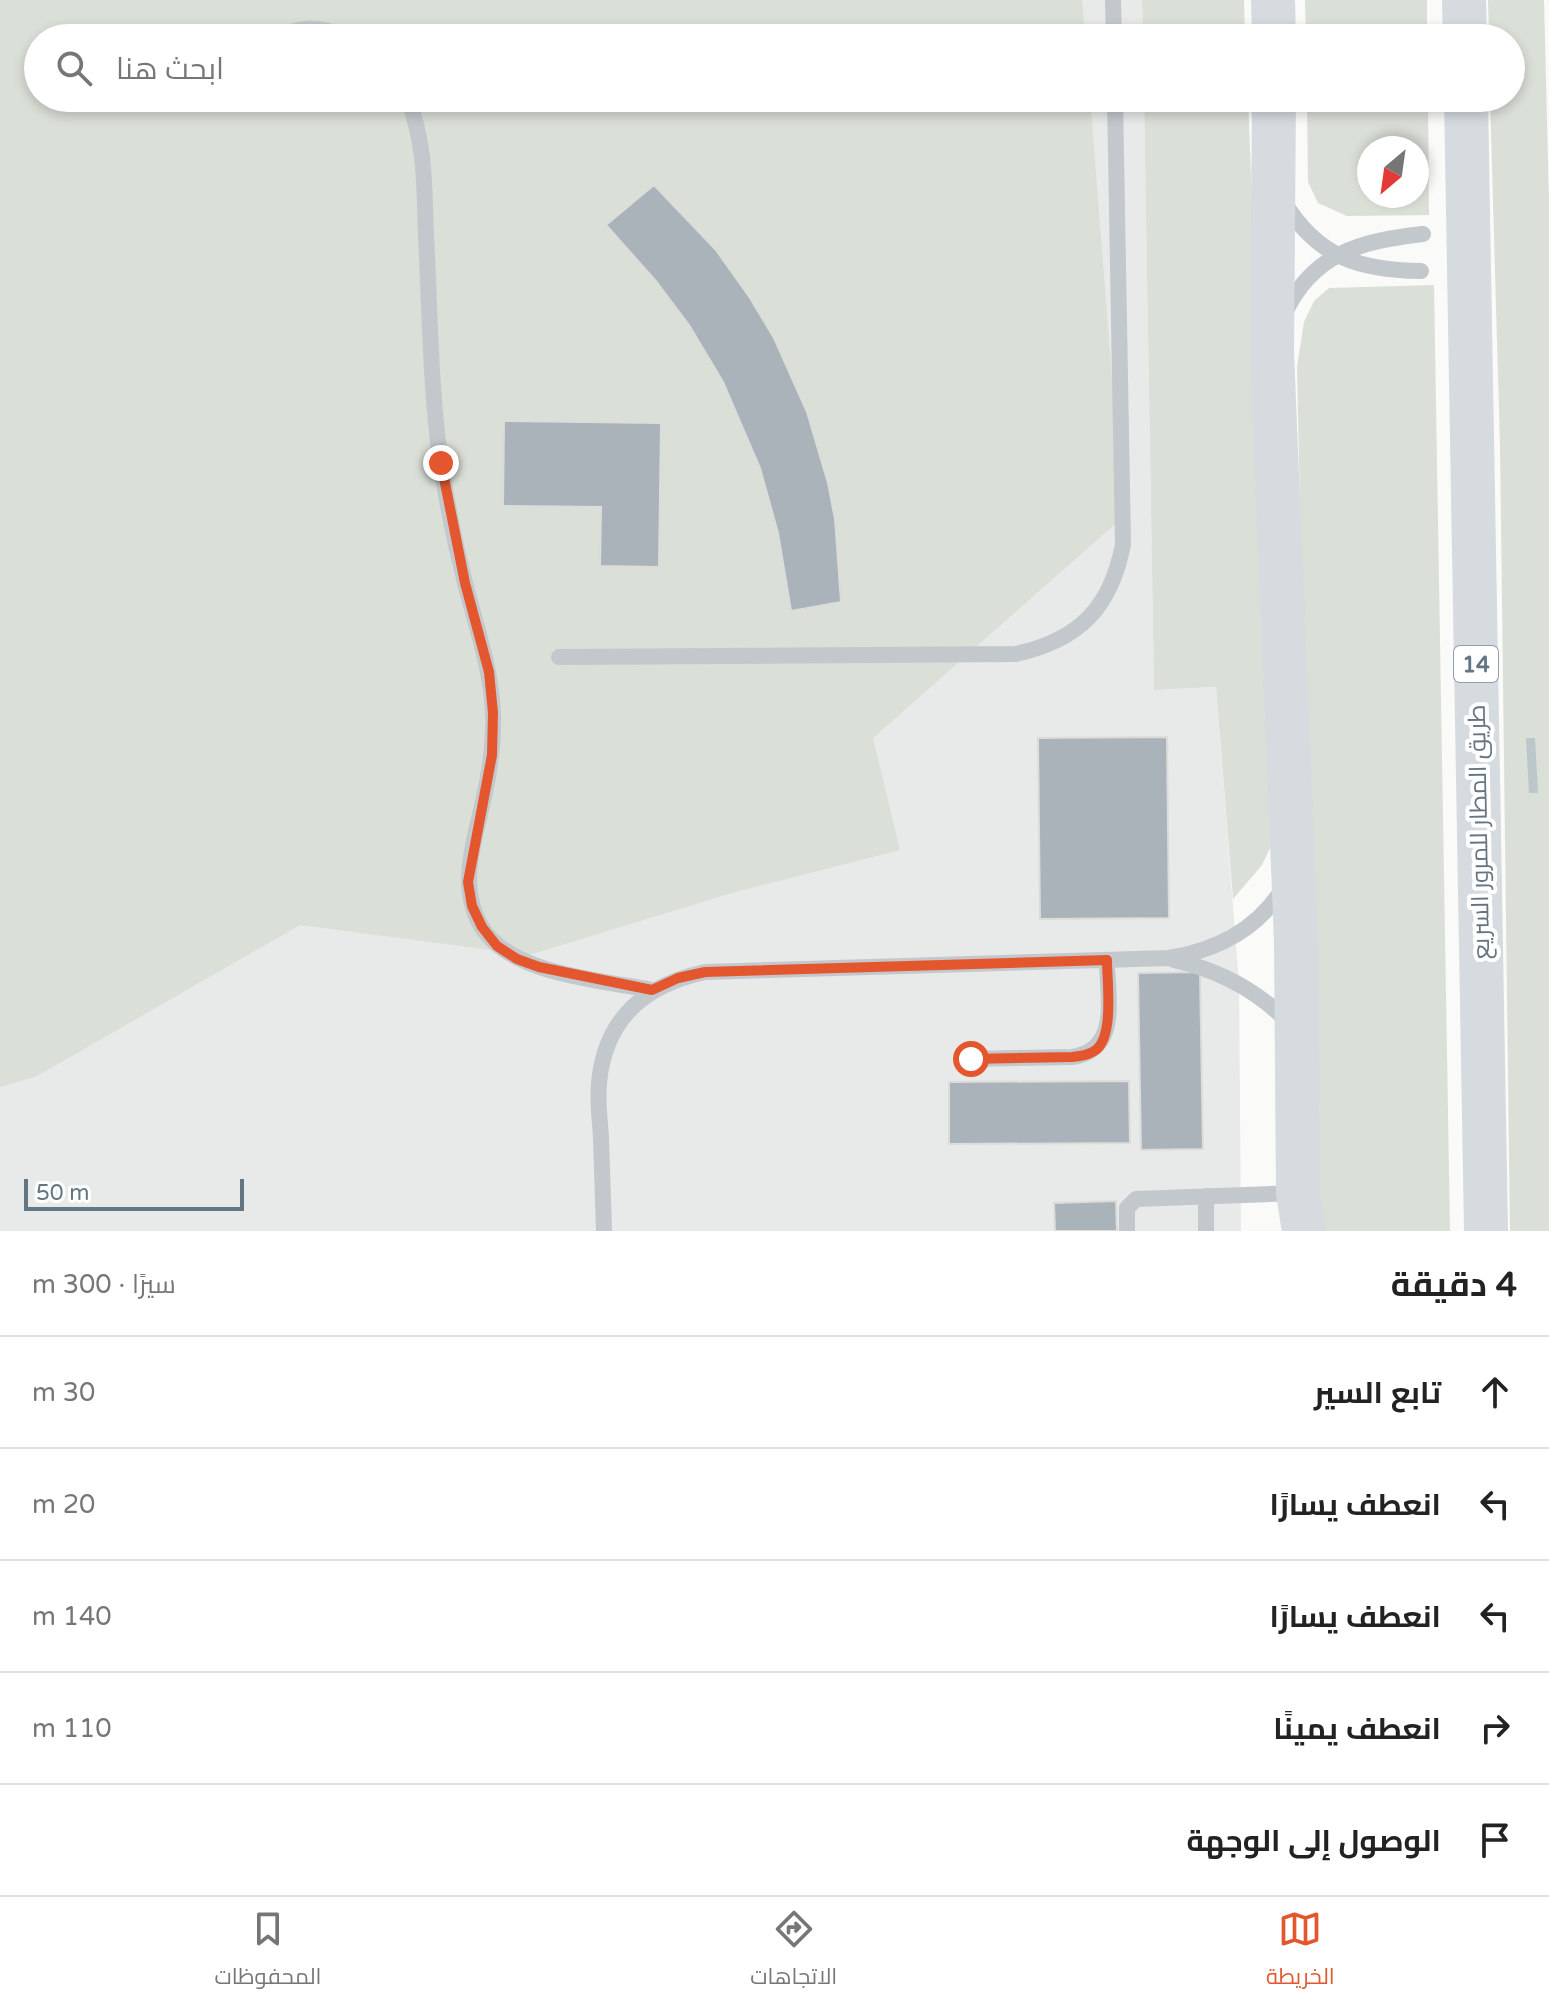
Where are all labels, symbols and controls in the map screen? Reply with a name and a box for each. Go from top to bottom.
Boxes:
search box [24,24,1525,112]
icon: search [52,46,96,90]
text: ابحث هنا [116,51,224,88]
north arrow [1357,136,1429,208]
route end [423,445,459,481]
road number: 14 [1454,646,1498,682]
street label: طريق المطار للمرور السريع [1463,704,1497,960]
route start [953,1041,989,1077]
scale bar [24,1175,244,1211]
text: 50 m [36,1180,90,1206]
text: 4 دقيقة [1391,1265,1517,1306]
text: سيرًا · 300 m [32,1269,176,1300]
icon: ahead [1473,1370,1517,1414]
text: تابع السير [1314,1375,1441,1412]
text: 30 m [32,1377,95,1408]
icon: left [1473,1482,1517,1526]
text: انعطف يسارًا [1270,1487,1441,1524]
text: 20 m [32,1489,95,1520]
icon: left [1473,1594,1517,1638]
text: انعطف يسارًا [1270,1599,1441,1636]
text: 140 m [32,1601,112,1632]
icon: right [1473,1706,1517,1750]
text: انعطف يمينًا [1273,1711,1441,1748]
text: 110 m [32,1713,112,1744]
icon: arrive [1473,1818,1517,1862]
text: الوصول إلى الوجهة [1186,1823,1441,1860]
tab: المحفوظات [214,1907,321,1997]
tab: الاتجاهات [750,1907,837,1997]
tab: الخريطة [1266,1907,1335,1997]

